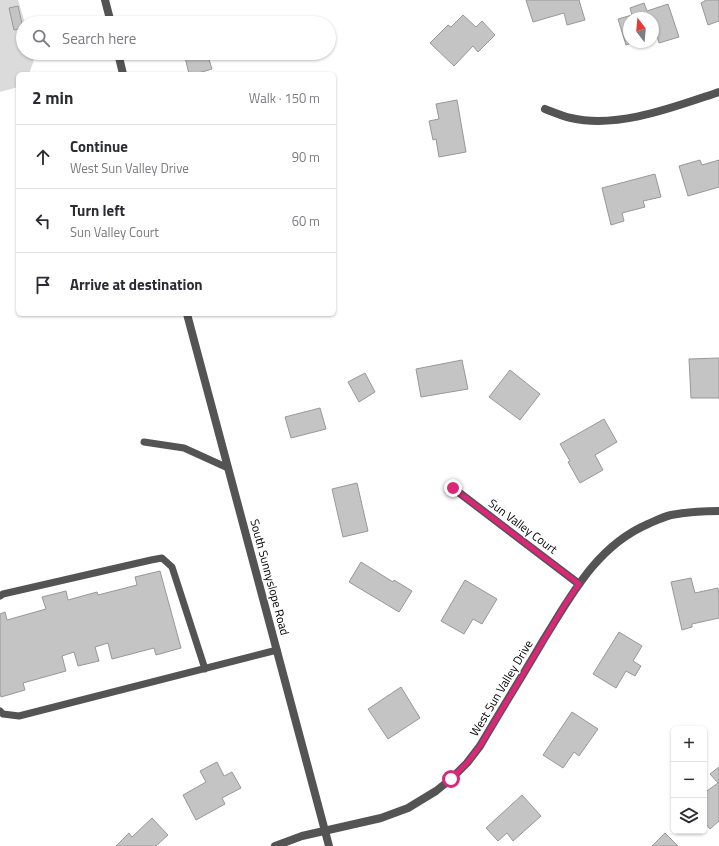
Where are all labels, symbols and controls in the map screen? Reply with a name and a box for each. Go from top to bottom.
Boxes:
north arrow [623,12,659,48]
search box [16,16,336,60]
icon: search [30,27,52,49]
text: Search here [62,27,136,50]
text: 2 min [32,85,73,111]
text: Walk · 150 m [249,88,320,108]
text: Continue [70,135,128,158]
icon: ahead [32,146,54,168]
text: 90 m [292,147,320,167]
text: West Sun Valley Drive [70,158,189,178]
text: Turn left [70,199,125,222]
icon: left [32,210,54,232]
text: 60 m [292,211,320,231]
text: Sun Valley Court [70,222,159,242]
text: Arrive at destination [70,273,203,296]
icon: arrive [32,274,54,296]
route end [444,479,462,497]
street label: Sun Valley Court [485,494,562,559]
street label: South Sunnyslope Road [245,517,295,637]
street label: West Sun Valley Drive [465,636,537,740]
map controls [671,726,707,834]
button: + [671,726,707,762]
button: − [671,762,707,798]
route start [442,770,460,788]
button: layers [671,798,707,834]

